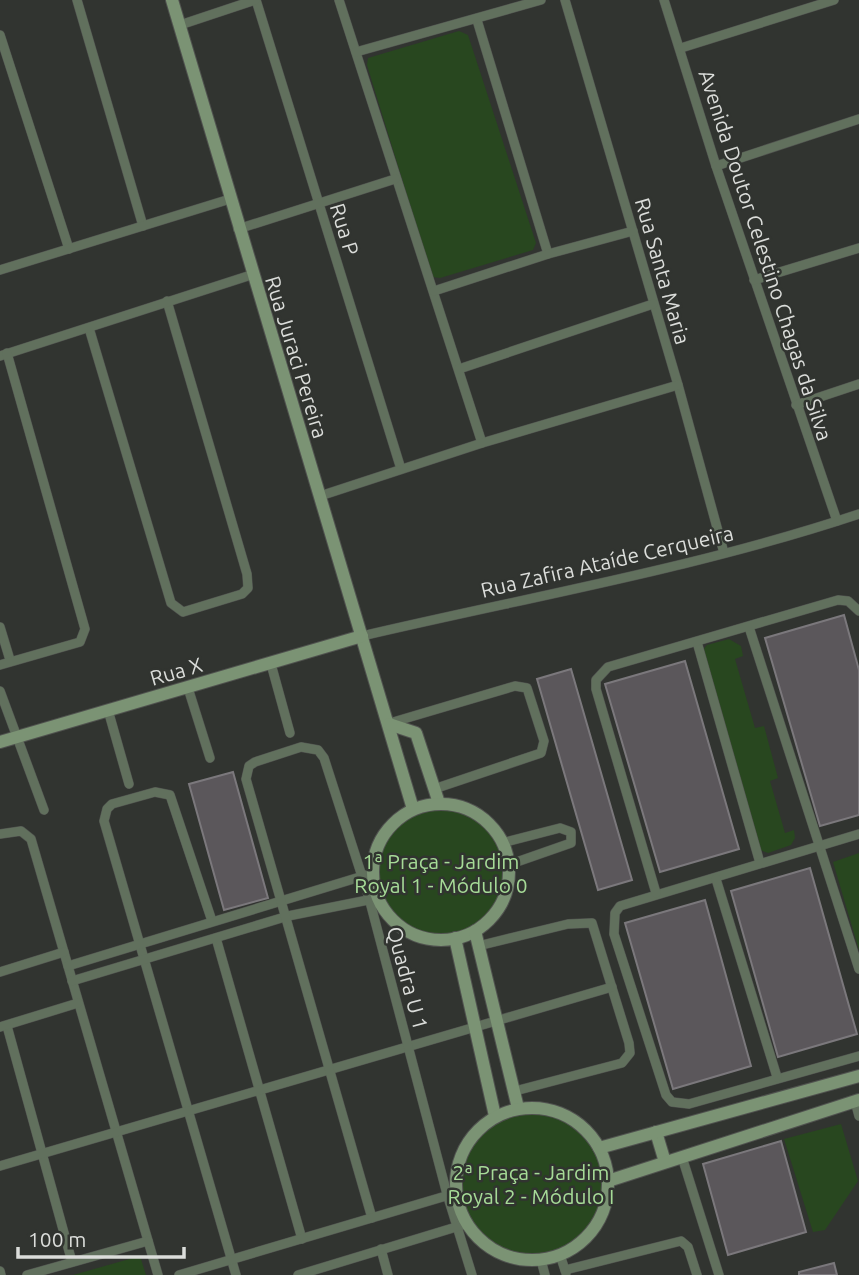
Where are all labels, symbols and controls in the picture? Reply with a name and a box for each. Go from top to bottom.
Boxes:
street label: Avenida Doutor Celestino Chagas da Silva [695,67,837,443]
street label: Rua Santa Maria [631,195,695,347]
street label: Rua P [326,200,364,258]
street label: Rua Juraci Pereira [261,273,333,441]
street label: Rua Zafira Ataíde Cerqueira [478,520,736,602]
street label: Rua X [147,652,205,690]
park label: 1ª Praça - Jardim Royal 1 - Módulo 0 [354,849,528,897]
street label: Quadra U 1 [383,924,433,1032]
park label: 2ª Praça - Jardim Royal 2 - Módulo I [448,1160,614,1208]
scale bar [18,1216,184,1260]
text: 100 m [28,1227,86,1251]

